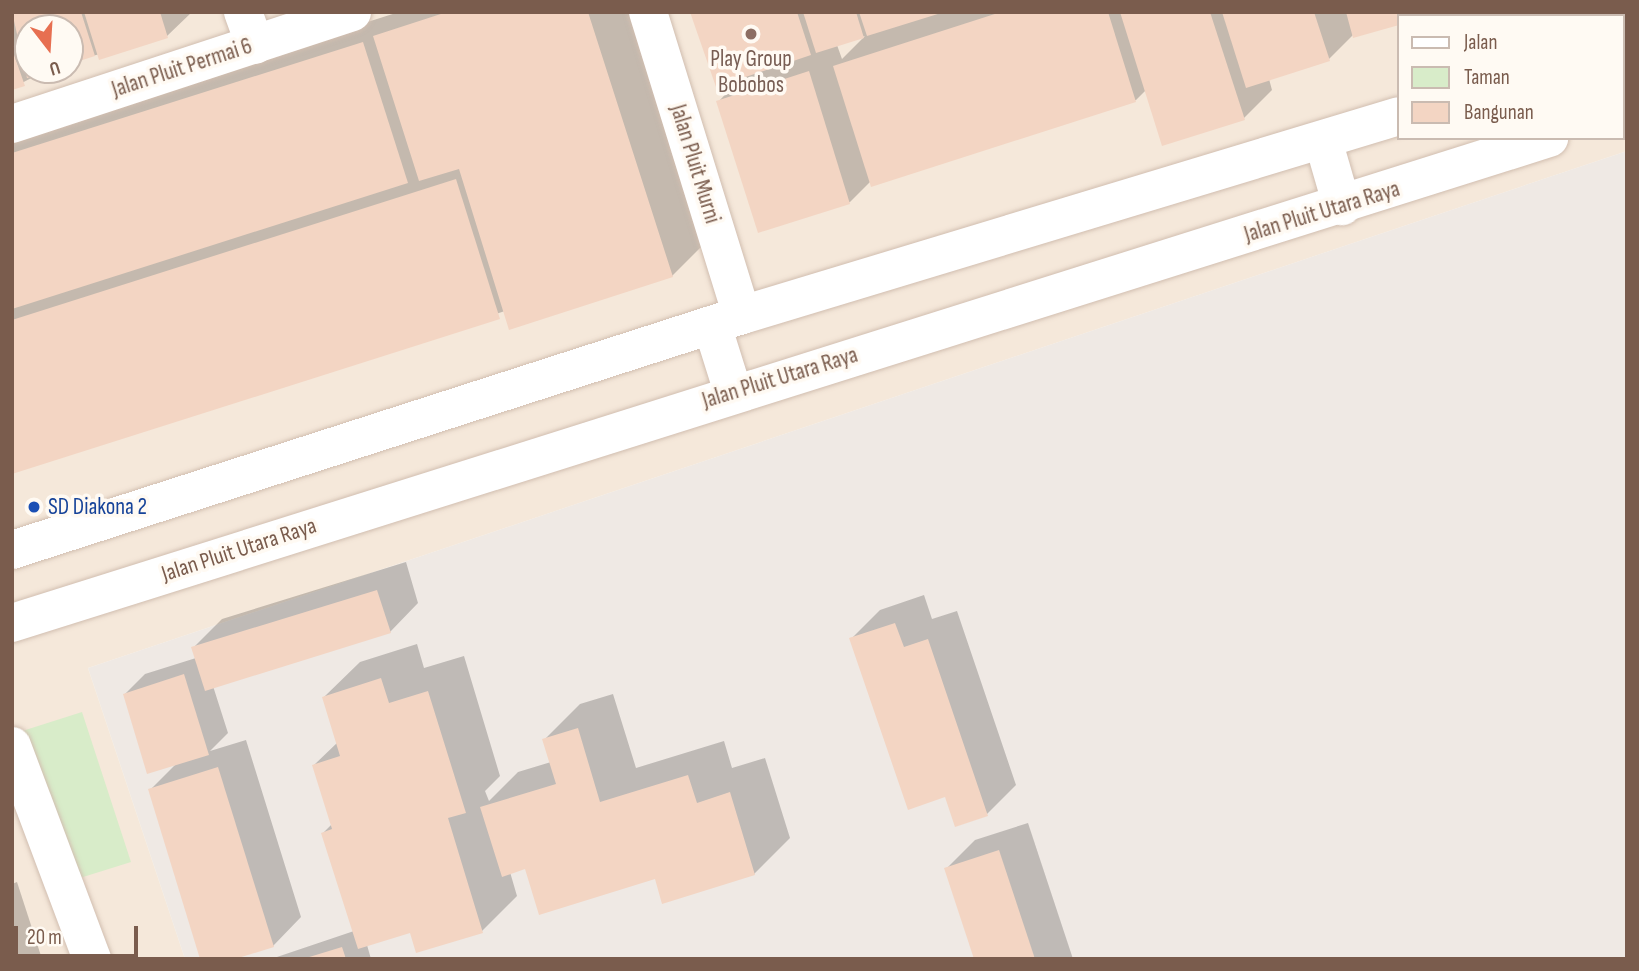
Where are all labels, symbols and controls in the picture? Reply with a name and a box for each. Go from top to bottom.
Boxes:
north arrow [14,14,84,84]
legend [1398,14,1625,140]
marker: Play Group Bobobos [743,26,759,42]
text: Jalan [1464,30,1497,55]
street label: Jalan Pluit Permai 6 [108,32,256,104]
place label: Play Group Bobobos [710,45,792,99]
text: U [47,55,63,80]
text: Taman [1464,65,1510,90]
text: Bangunan [1464,100,1534,125]
street label: Jalan Pluit Murni [664,101,726,227]
street label: Jalan Pluit Utara Raya [1241,175,1403,249]
street label: Jalan Pluit Utara Raya [699,341,861,415]
place label: SD Diakona 2 [48,493,147,521]
marker: SD Diakona 2 [26,499,42,515]
street label: Jalan Pluit Utara Raya [158,512,320,588]
scale bar [18,912,142,956]
text: 20 m [27,925,62,950]

